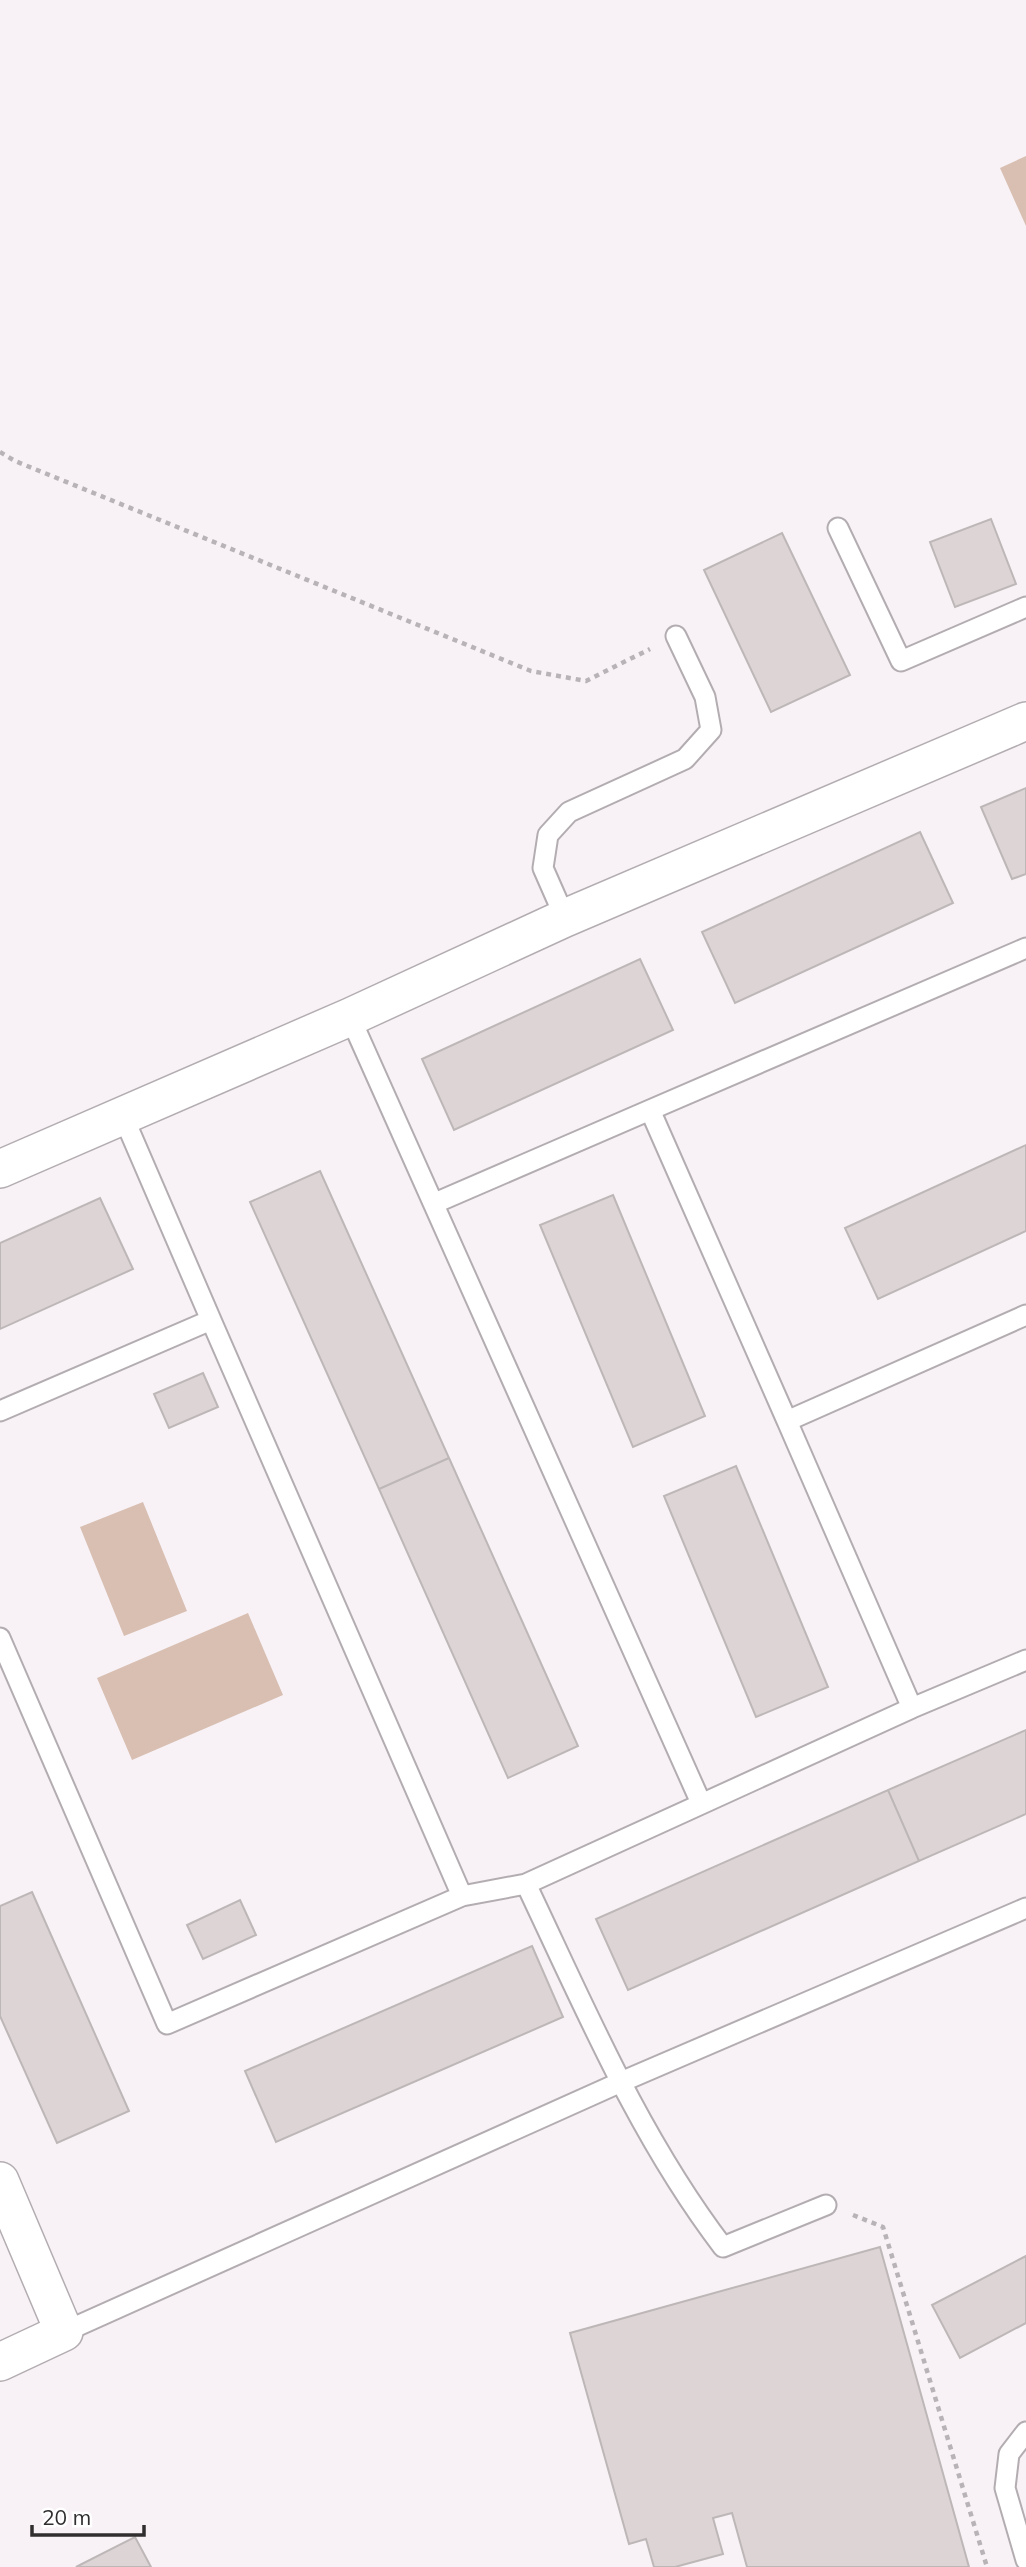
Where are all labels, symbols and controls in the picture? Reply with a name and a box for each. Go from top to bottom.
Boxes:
scale bar [32,2494,144,2538]
text: 20 m [42,2504,91,2530]

